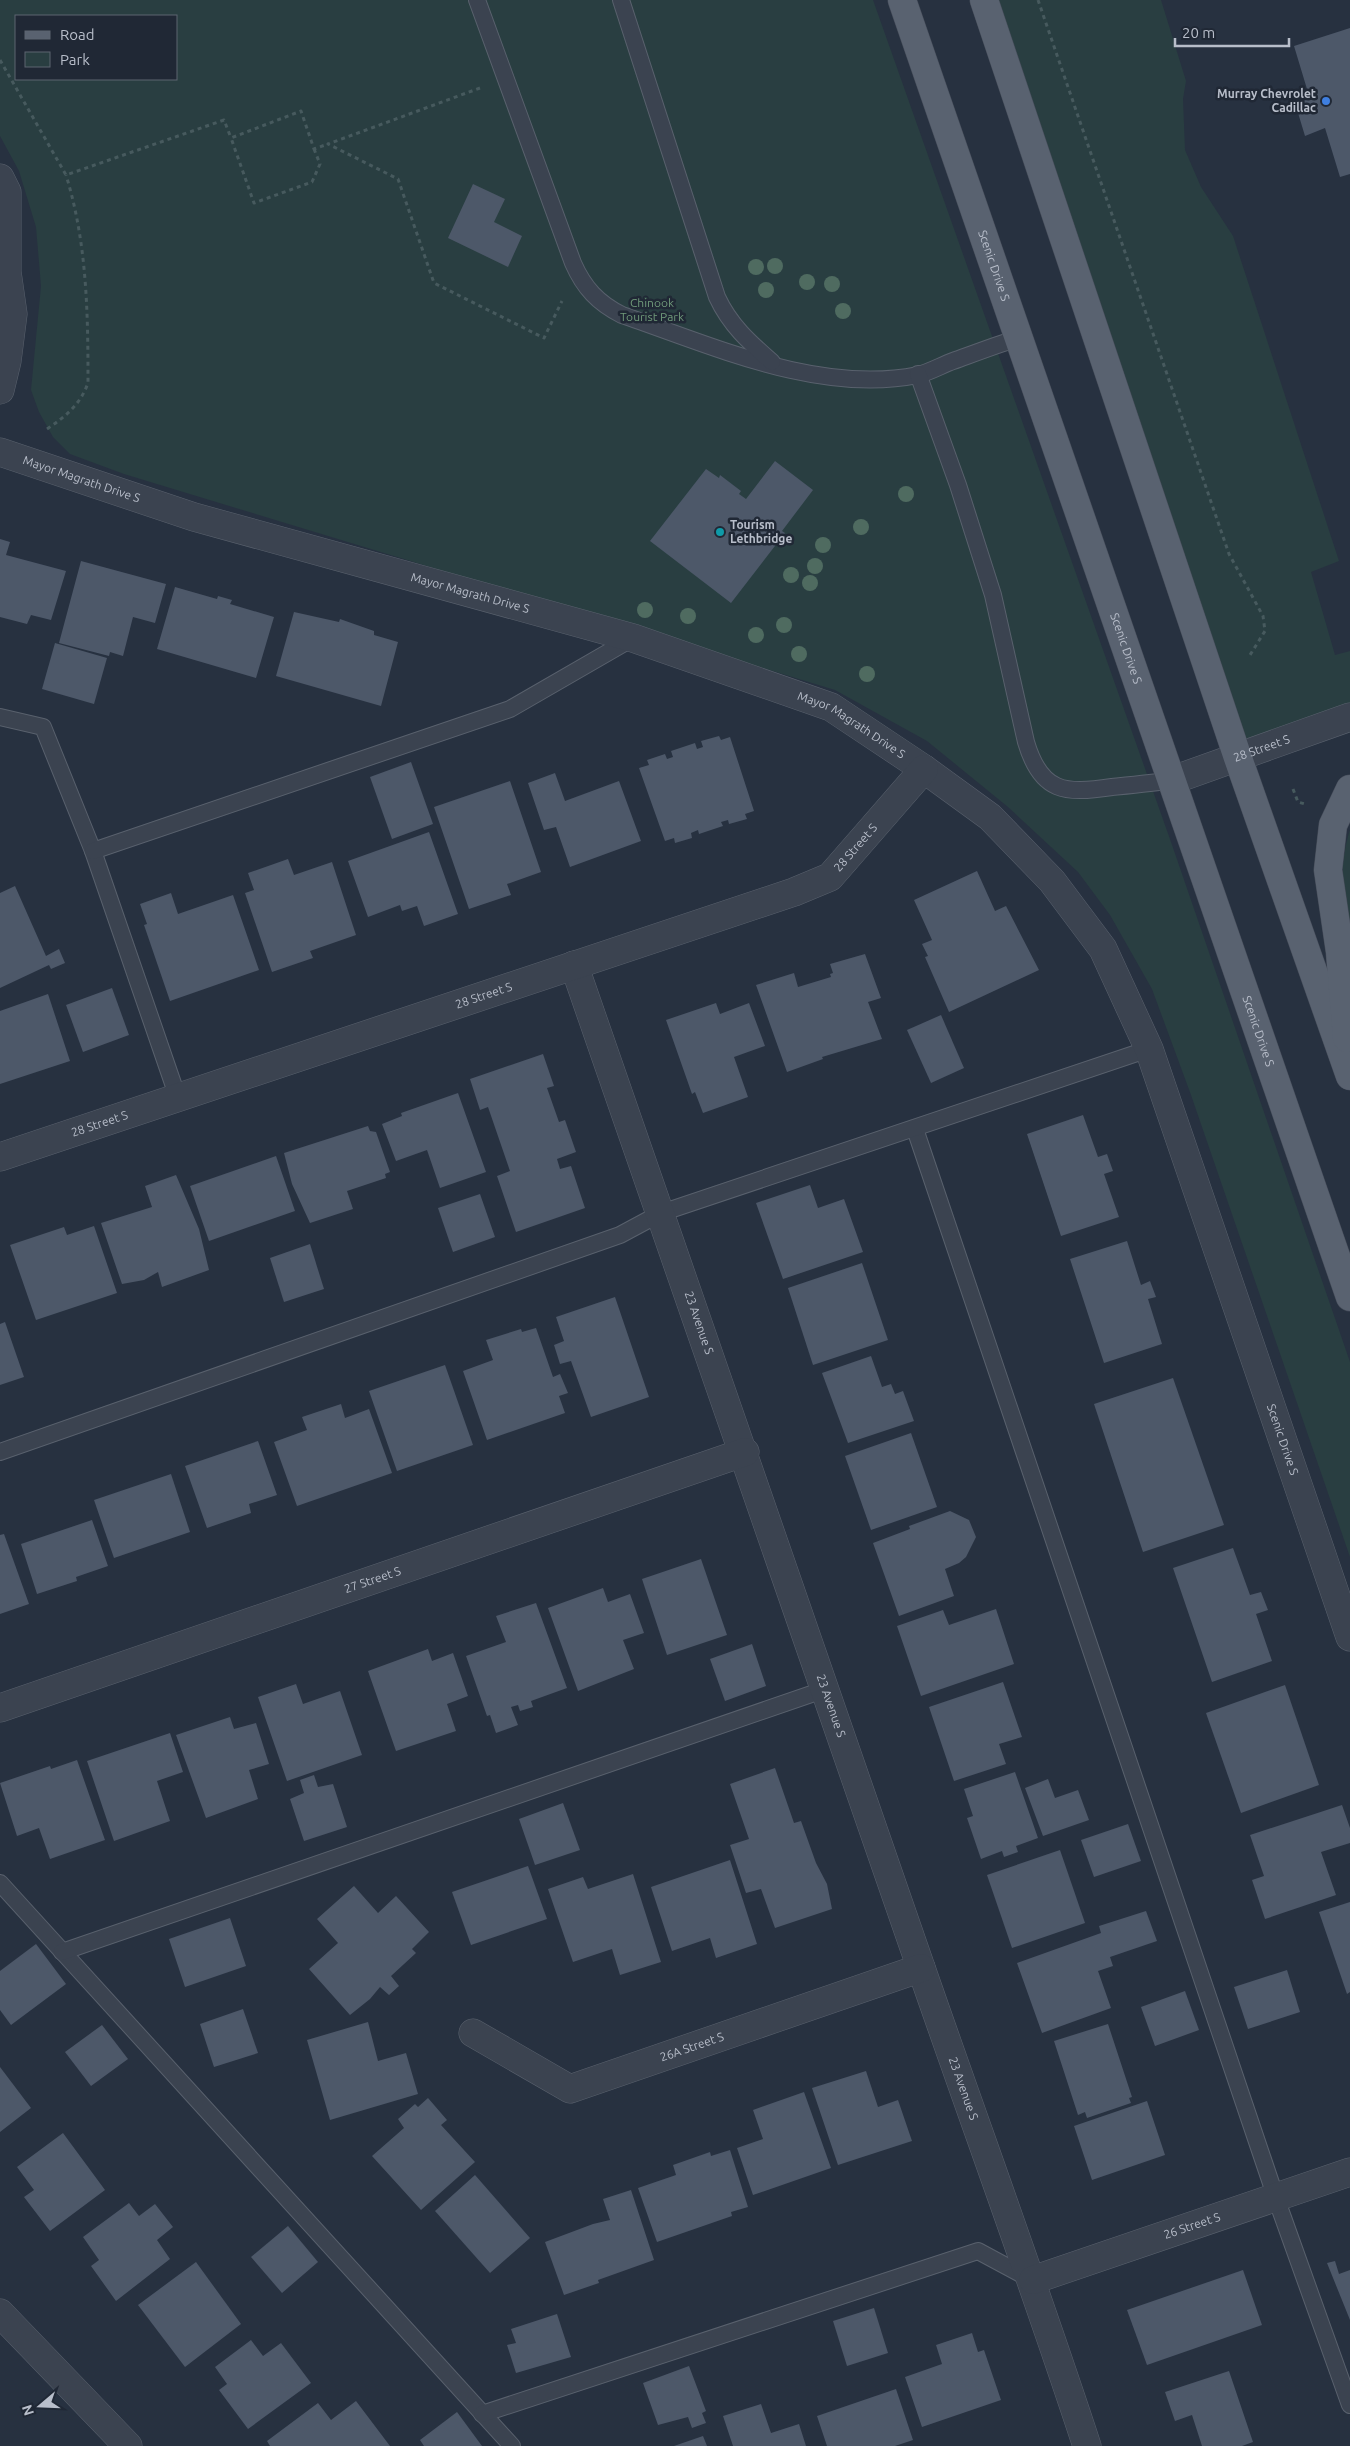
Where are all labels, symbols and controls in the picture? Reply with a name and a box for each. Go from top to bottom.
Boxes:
legend [15,15,178,80]
scale bar [1175,15,1289,47]
text: 20 m [1182,24,1215,41]
text: Road [60,26,95,43]
text: Park [60,51,90,68]
place label: Murray Chevrolet Cadillac [1217,87,1316,114]
marker: Murray Chevrolet Cadillac [1320,95,1332,107]
street label: Scenic Drive S [976,228,1012,303]
park label: Chinook Tourist Park [620,296,684,323]
street label: Mayor Magrath Drive S [21,453,142,505]
place label: Tourism Lethbridge [730,518,792,545]
marker: Tourism Lethbridge [714,526,726,538]
street label: Mayor Magrath Drive S [409,570,531,615]
street label: Scenic Drive S [1108,611,1145,685]
street label: Mayor Magrath Drive S [796,689,908,761]
street label: 28 Street S [1231,732,1291,764]
street label: 28 Street S [831,821,879,874]
street label: 28 Street S [454,980,514,1011]
street label: Scenic Drive S [1240,994,1277,1068]
street label: 28 Street S [69,1108,129,1139]
street label: 23 Avenue S [683,1289,716,1356]
street label: Scenic Drive S [1265,1402,1301,1477]
street label: 27 Street S [342,1564,402,1595]
street label: 23 Avenue S [815,1672,848,1739]
street label: 26A Street S [658,2029,725,2064]
street label: 23 Avenue S [947,2055,981,2122]
street label: 26 Street S [1162,2210,1222,2241]
north arrow [15,2381,65,2431]
text: N [18,2403,37,2418]

